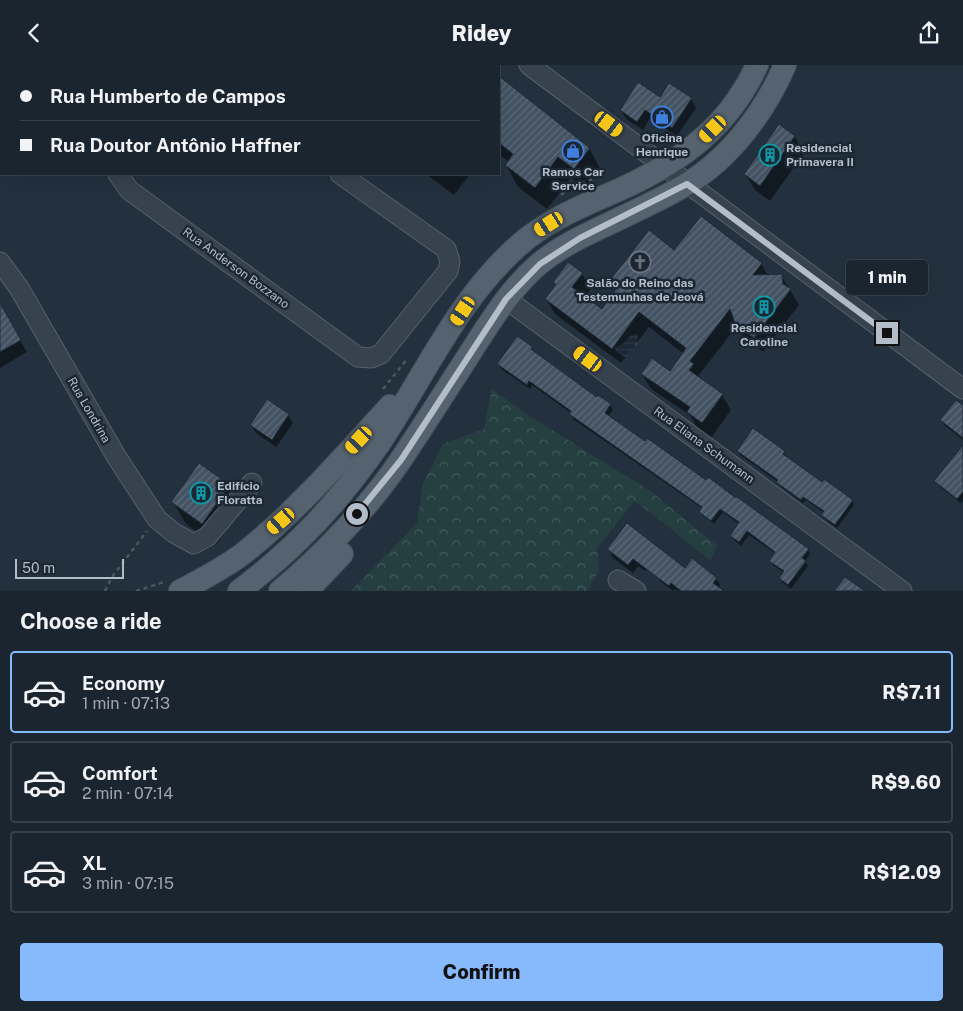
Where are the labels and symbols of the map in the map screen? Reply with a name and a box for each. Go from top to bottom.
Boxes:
shop icon: Oficina Henrique [650,105,674,129]
car [592,109,625,139]
car [697,113,728,145]
place label: Oficina Henrique [636,131,688,159]
shop icon: Ramos Car Service [561,139,585,163]
place label: Residencial Primavera II [786,141,854,169]
building icon: Residencial Primavera II [758,143,782,167]
place label: Ramos Car Service [542,165,604,193]
car [532,210,565,238]
street label: Rua Anderson Bozzano [180,225,292,311]
church icon: Salão do Reino das Testemunhas de Jeová [628,250,652,274]
callout: 1 min [846,261,928,295]
place label: Salão do Reino das Testemunhas de Jeová [576,276,704,304]
car [448,294,477,328]
building icon: Residencial Caroline [752,295,776,319]
place label: Residencial Caroline [731,321,797,349]
route end [876,322,898,344]
car [571,344,604,374]
street label: Rua Londrina [65,375,113,445]
street label: Rua Eliana Schumann [651,404,757,486]
car [343,424,374,456]
place label: Edifício Floratta [217,479,263,507]
building icon: Edifício Floratta [189,481,213,505]
route start [346,503,368,525]
car [264,505,297,537]
scale bar [15,556,124,579]

